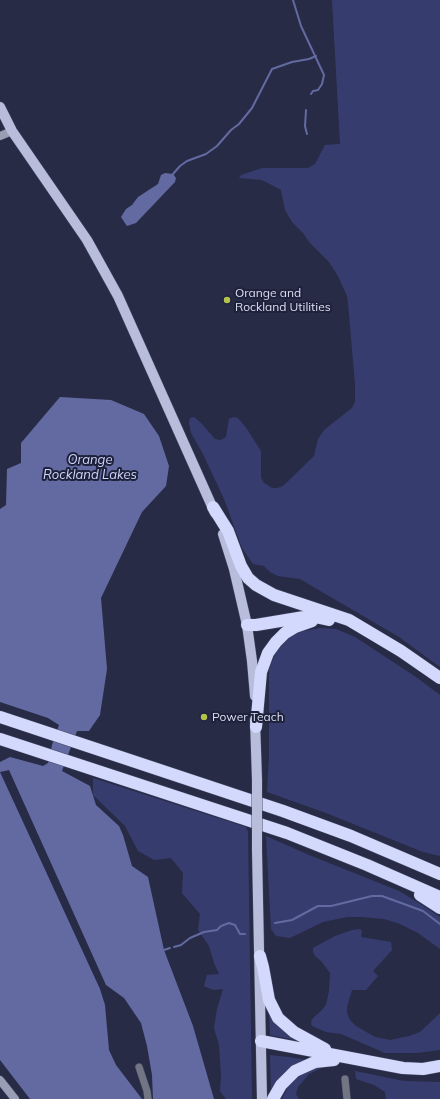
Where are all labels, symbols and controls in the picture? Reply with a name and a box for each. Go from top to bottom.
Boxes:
place label: Orange and Rockland Utilities [235,286,331,314]
marker: Orange and Rockland Utilities [222,295,232,305]
water label: Orange Rockland Lakes [43,452,137,483]
place label: Power Teach [212,710,284,724]
marker: Power Teach [199,712,209,722]

